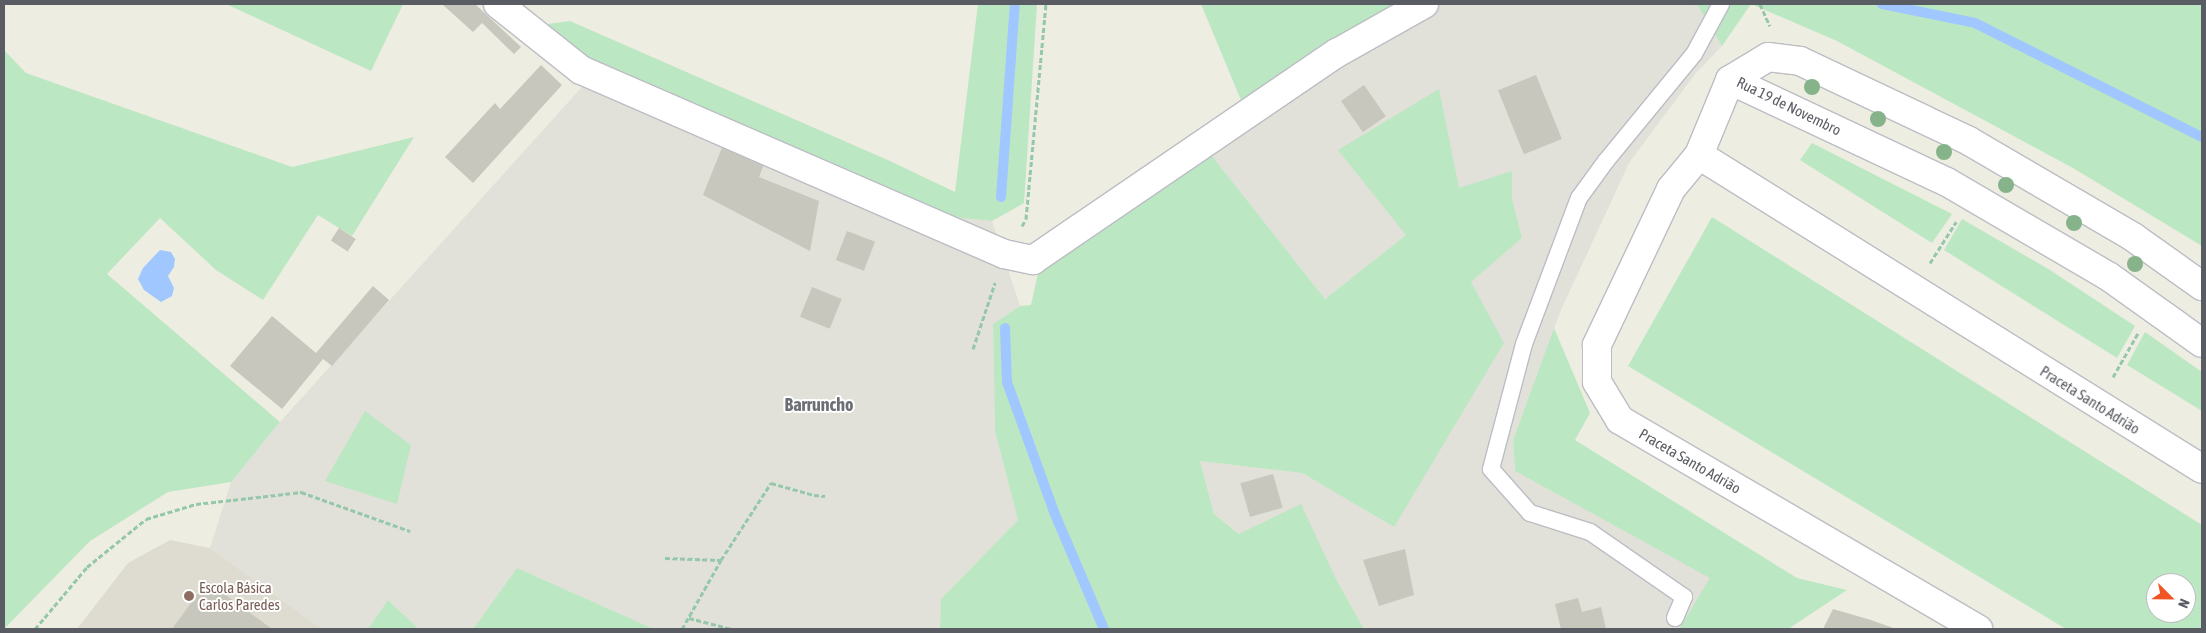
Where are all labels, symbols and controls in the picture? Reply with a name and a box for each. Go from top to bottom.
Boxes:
street label: Rua 19 de Novembro [1734,73,1844,139]
street label: Praceta Santo Adrião [2037,362,2143,438]
district label: Barruncho [785,394,853,416]
street label: Praceta Santo Adrião [1636,425,1744,497]
north arrow [2146,573,2196,623]
place label: Escola Básica Carlos Paredes [199,578,280,613]
marker: Escola Básica Carlos Paredes [183,590,195,602]
text: N [2175,597,2193,610]

